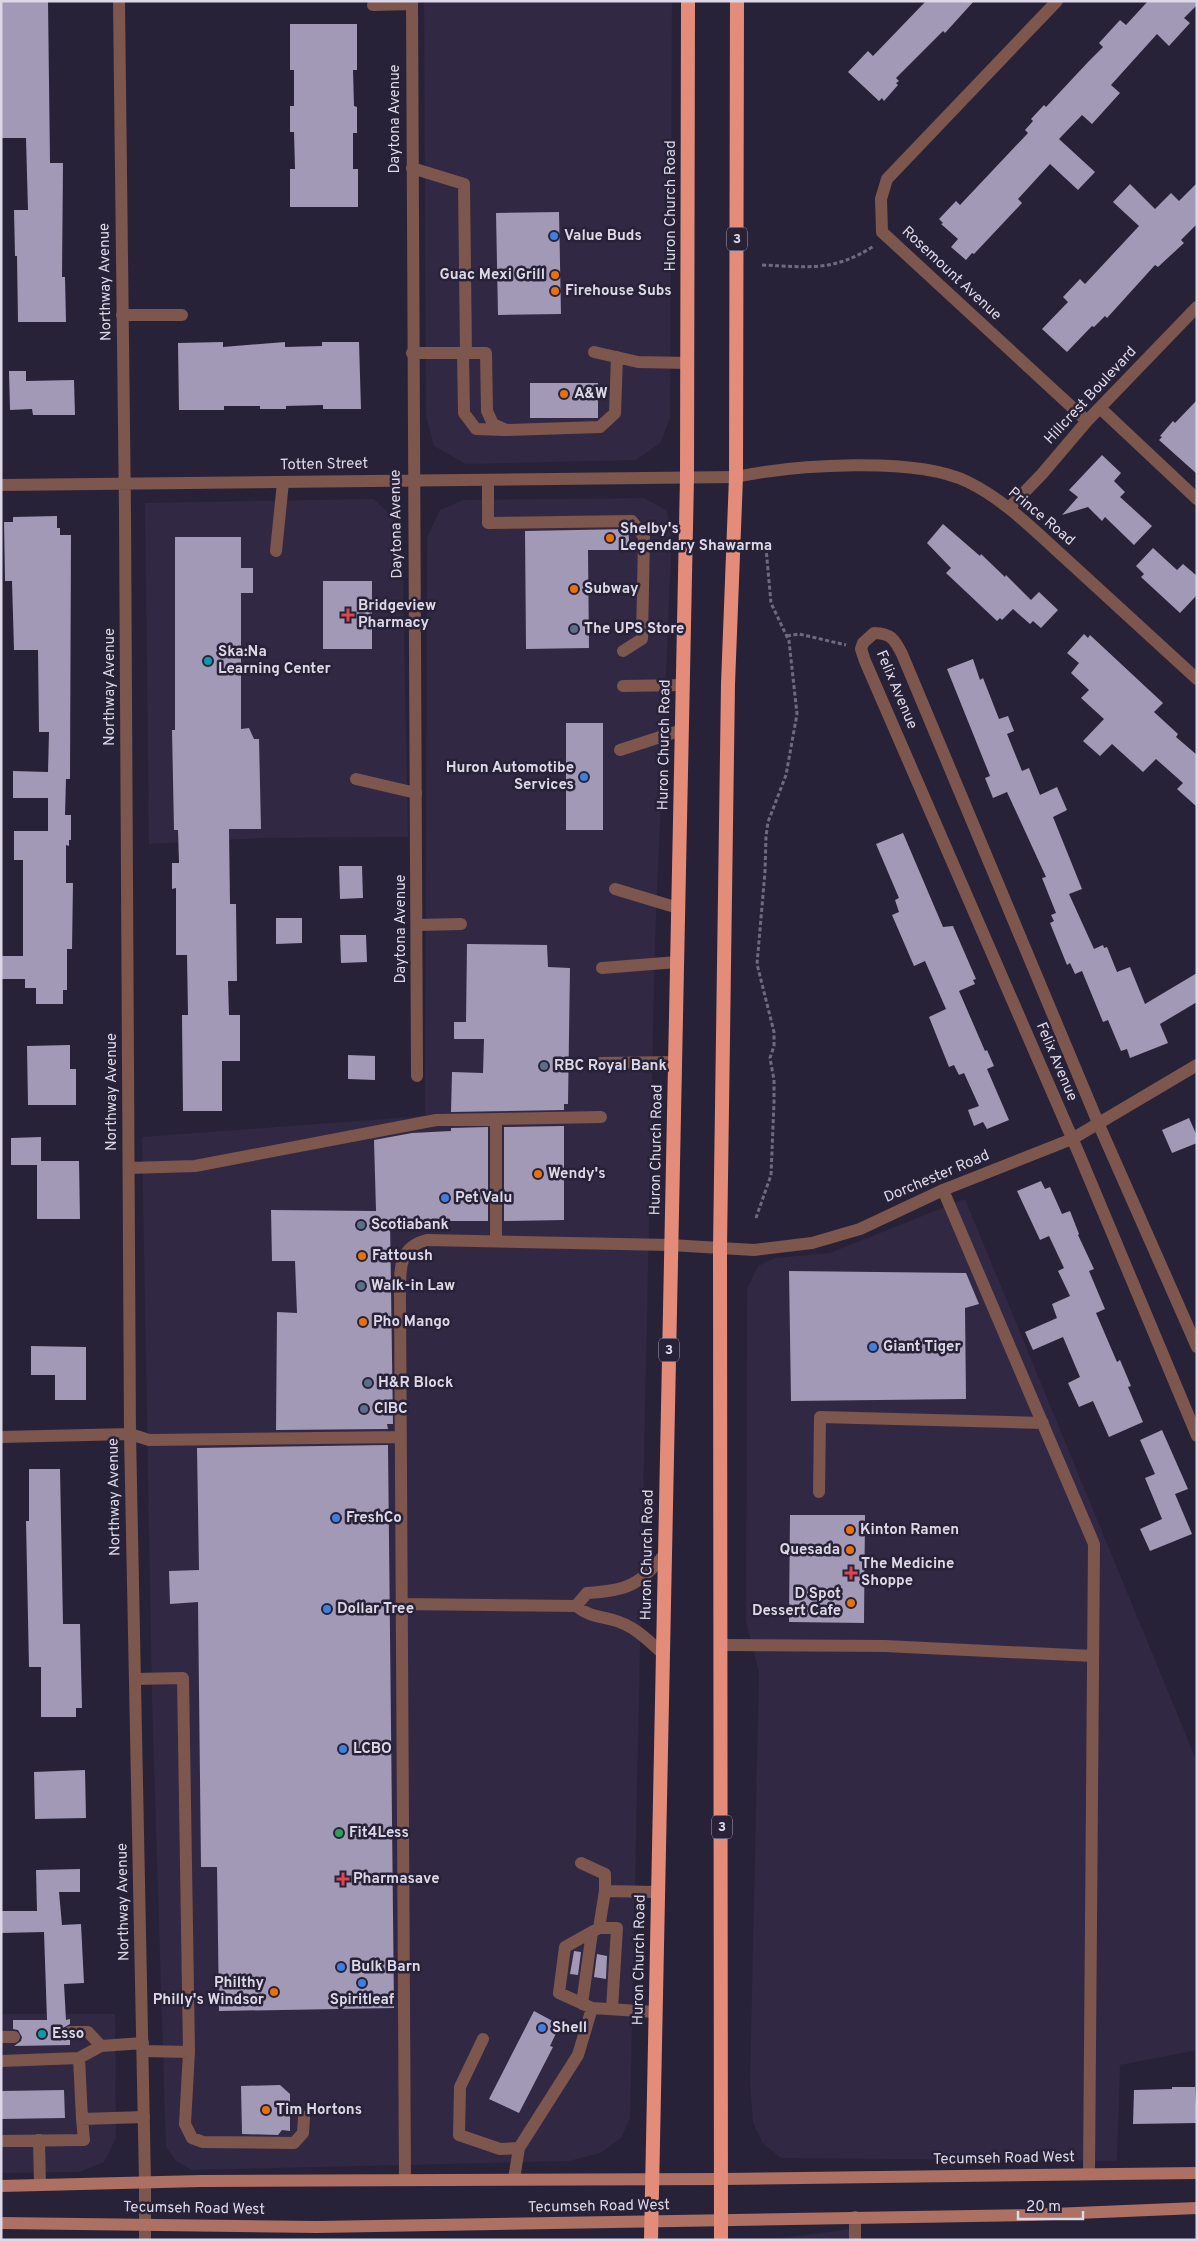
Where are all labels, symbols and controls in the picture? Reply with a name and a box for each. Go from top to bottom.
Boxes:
street label: Daytona Avenue [386,64,405,174]
street label: Huron Church Road [662,140,681,272]
street label: Northway Avenue [95,223,117,341]
street label: Rosemount Avenue [897,223,1005,325]
place label: Value Buds [564,227,642,246]
road number: 3 [727,228,747,250]
marker: Value Buds [548,230,560,242]
place label: Guac Mexi Grill [439,266,545,285]
marker: Guac Mexi Grill [549,269,561,281]
place label: Firehouse Subs [565,282,672,301]
marker: Firehouse Subs [549,285,561,297]
street label: Hillcrest Boulevard [1041,343,1141,449]
place label: A&W [574,385,608,404]
marker: A&W [558,388,570,400]
street label: Totten Street [280,455,368,475]
street label: Daytona Avenue [387,469,407,579]
street label: Prince Road [1004,483,1078,551]
place label: Shelby's Legendary Shawarma [620,520,772,556]
marker: Shelby's Legendary Shawarma [604,532,616,544]
place label: Subway [584,580,639,599]
marker: Subway [568,583,580,595]
place label: Bridgeview Pharmacy [358,597,436,633]
marker: Bridgeview Pharmacy [342,609,354,621]
place label: The UPS Store [584,620,684,639]
marker: The UPS Store [568,623,580,635]
street label: Northway Avenue [101,628,120,746]
place label: Ska:Na Learning Center [218,643,332,679]
street label: Felix Avenue [871,648,921,732]
marker: Ska:Na Learning Center [202,655,214,667]
street label: Huron Church Road [654,679,676,811]
place label: Huron Automotibe Services [446,759,574,795]
marker: Huron Automotibe Services [578,771,590,783]
street label: Daytona Avenue [392,874,411,984]
street label: Felix Avenue [1031,1020,1081,1104]
street label: Northway Avenue [103,1033,122,1151]
place label: RBC Royal Bank [554,1057,667,1076]
marker: RBC Royal Bank [538,1060,550,1072]
street label: Huron Church Road [646,1084,668,1216]
street label: Dorchester Road [881,1146,993,1208]
place label: Wendy's [548,1165,606,1184]
marker: Wendy's [532,1168,544,1180]
place label: Pet Valu [455,1189,512,1208]
marker: Pet Valu [439,1192,451,1204]
place label: Scotiabank [371,1216,449,1235]
marker: Scotiabank [355,1219,367,1231]
place label: Fattoush [372,1247,433,1266]
marker: Fattoush [356,1250,368,1262]
place label: Walk-in Law [371,1277,455,1296]
marker: Walk-in Law [355,1280,367,1292]
place label: Pho Mango [373,1313,450,1332]
marker: Pho Mango [357,1316,369,1328]
road number: 3 [659,1338,679,1362]
place label: Giant Tiger [883,1338,961,1357]
marker: Giant Tiger [867,1341,879,1353]
place label: H&R Block [378,1374,453,1393]
marker: H&R Block [362,1377,374,1389]
place label: CIBC [374,1400,408,1419]
marker: CIBC [358,1403,370,1415]
street label: Northway Avenue [104,1438,126,1556]
street label: Huron Church Road [637,1489,659,1621]
place label: FreshCo [346,1509,402,1528]
marker: FreshCo [330,1512,342,1524]
place label: Kinton Ramen [860,1521,959,1540]
marker: Kinton Ramen [844,1524,856,1536]
place label: Quesada [780,1541,840,1560]
marker: Quesada [844,1544,856,1556]
place label: The Medicine Shoppe [861,1555,954,1591]
marker: The Medicine Shoppe [845,1567,857,1579]
place label: D Spot Dessert Cafe [752,1585,841,1621]
marker: D Spot Dessert Cafe [845,1597,857,1609]
place label: Dollar Tree [337,1600,414,1619]
marker: Dollar Tree [321,1603,333,1615]
place label: LCBO [353,1740,392,1759]
marker: LCBO [337,1743,349,1755]
road number: 3 [712,1815,732,1838]
place label: Fit4Less [349,1824,409,1843]
marker: Fit4Less [333,1827,345,1839]
street label: Northway Avenue [113,1843,135,1961]
place label: Pharmasave [353,1870,440,1889]
marker: Pharmasave [337,1873,349,1885]
street label: Huron Church Road [629,1894,651,2026]
place label: Bulk Barn [351,1958,421,1977]
marker: Bulk Barn [335,1961,347,1973]
place label: Philthy Philly's Windsor [153,1974,265,2010]
marker: Spiritleaf [356,1977,368,1989]
marker: Philthy Philly's Windsor [268,1986,280,1998]
place label: Spiritleaf [330,1991,395,2010]
place label: Shell [552,2019,587,2038]
marker: Shell [536,2022,548,2034]
place label: Esso [52,2025,84,2044]
marker: Esso [36,2028,48,2040]
place label: Tim Hortons [276,2101,362,2120]
marker: Tim Hortons [260,2104,272,2116]
street label: Tecumseh Road West [933,2148,1075,2170]
scale bar [1018,2188,1083,2220]
street label: Tecumseh Road West [528,2196,670,2218]
street label: Tecumseh Road West [123,2198,265,2220]
text: 20 m [1026,2198,1061,2217]

